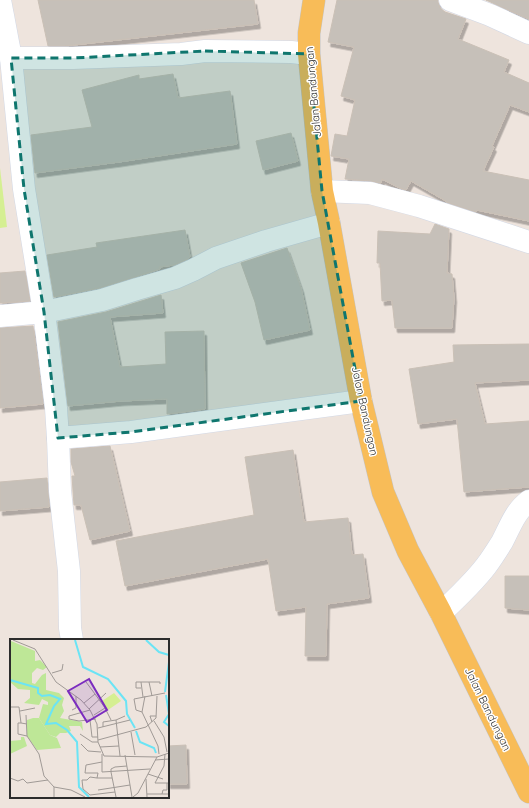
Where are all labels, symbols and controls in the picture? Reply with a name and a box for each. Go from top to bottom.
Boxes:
street label: Jalan Bandungan [302,46,324,138]
street label: Jalan Bandungan [349,365,381,457]
inset map [10,639,169,798]
street label: Jalan Bandungan [462,665,514,753]

